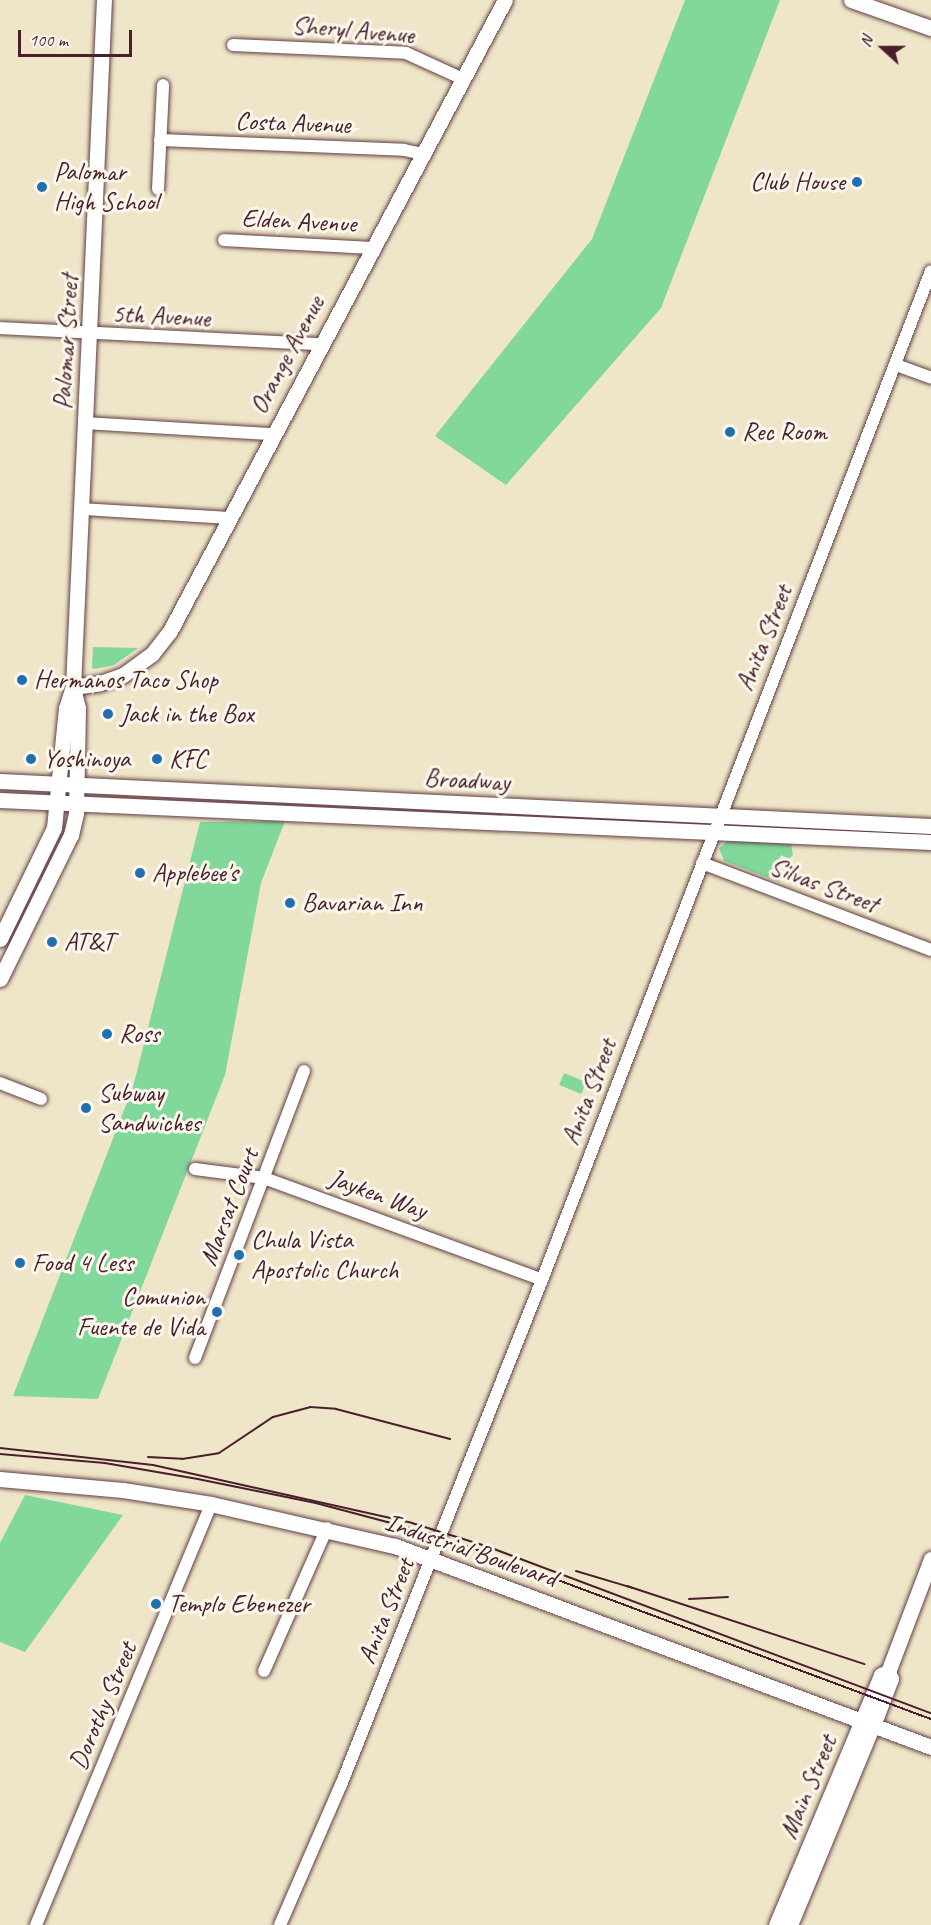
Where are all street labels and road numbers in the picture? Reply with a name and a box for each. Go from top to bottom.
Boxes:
street label: Sheryl Avenue [291,9,415,51]
street label: Costa Avenue [235,105,351,141]
street label: Elden Avenue [241,202,357,240]
street label: Palomar Street [47,274,85,410]
street label: Orange Avenue [243,291,331,419]
street label: 5th Avenue [111,298,211,334]
street label: Anita Street [729,581,799,695]
street label: Broadway [423,762,511,798]
street label: Silvas Street [766,850,882,920]
street label: Anita Street [554,1034,624,1150]
street label: Marsat Court [192,1144,266,1270]
street label: Jayken Way [325,1162,431,1226]
street label: Industrial Boulevard [381,1506,561,1594]
street label: Anita Street [351,1554,421,1668]
street label: Dorothy Street [62,1638,144,1774]
street label: Main Street [772,1730,844,1844]

